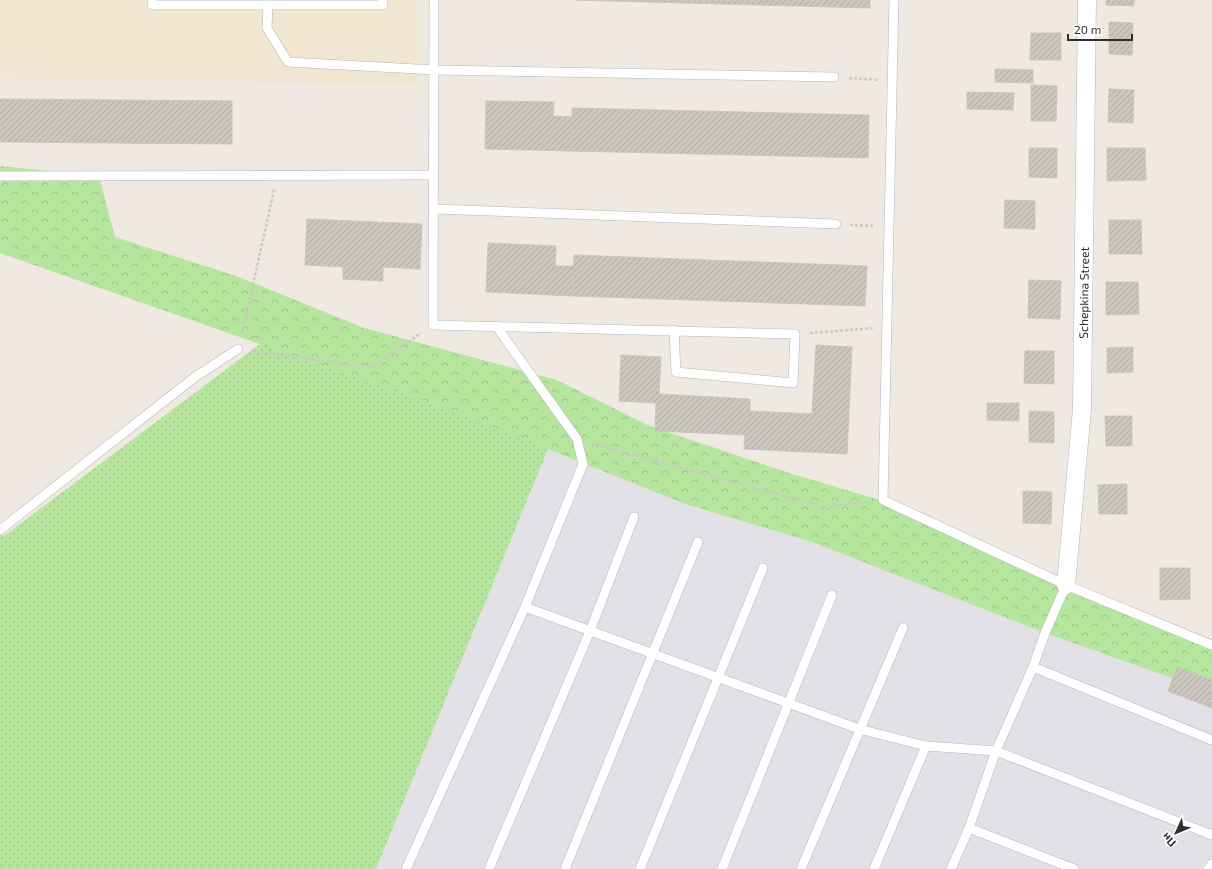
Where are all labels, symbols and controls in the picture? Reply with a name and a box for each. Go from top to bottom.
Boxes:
scale bar [1068,16,1132,42]
text: 20 m [1074,22,1101,36]
street label: Schepkina Street [1076,246,1091,339]
north arrow [1156,813,1196,853]
text: Пн [1159,831,1178,850]

